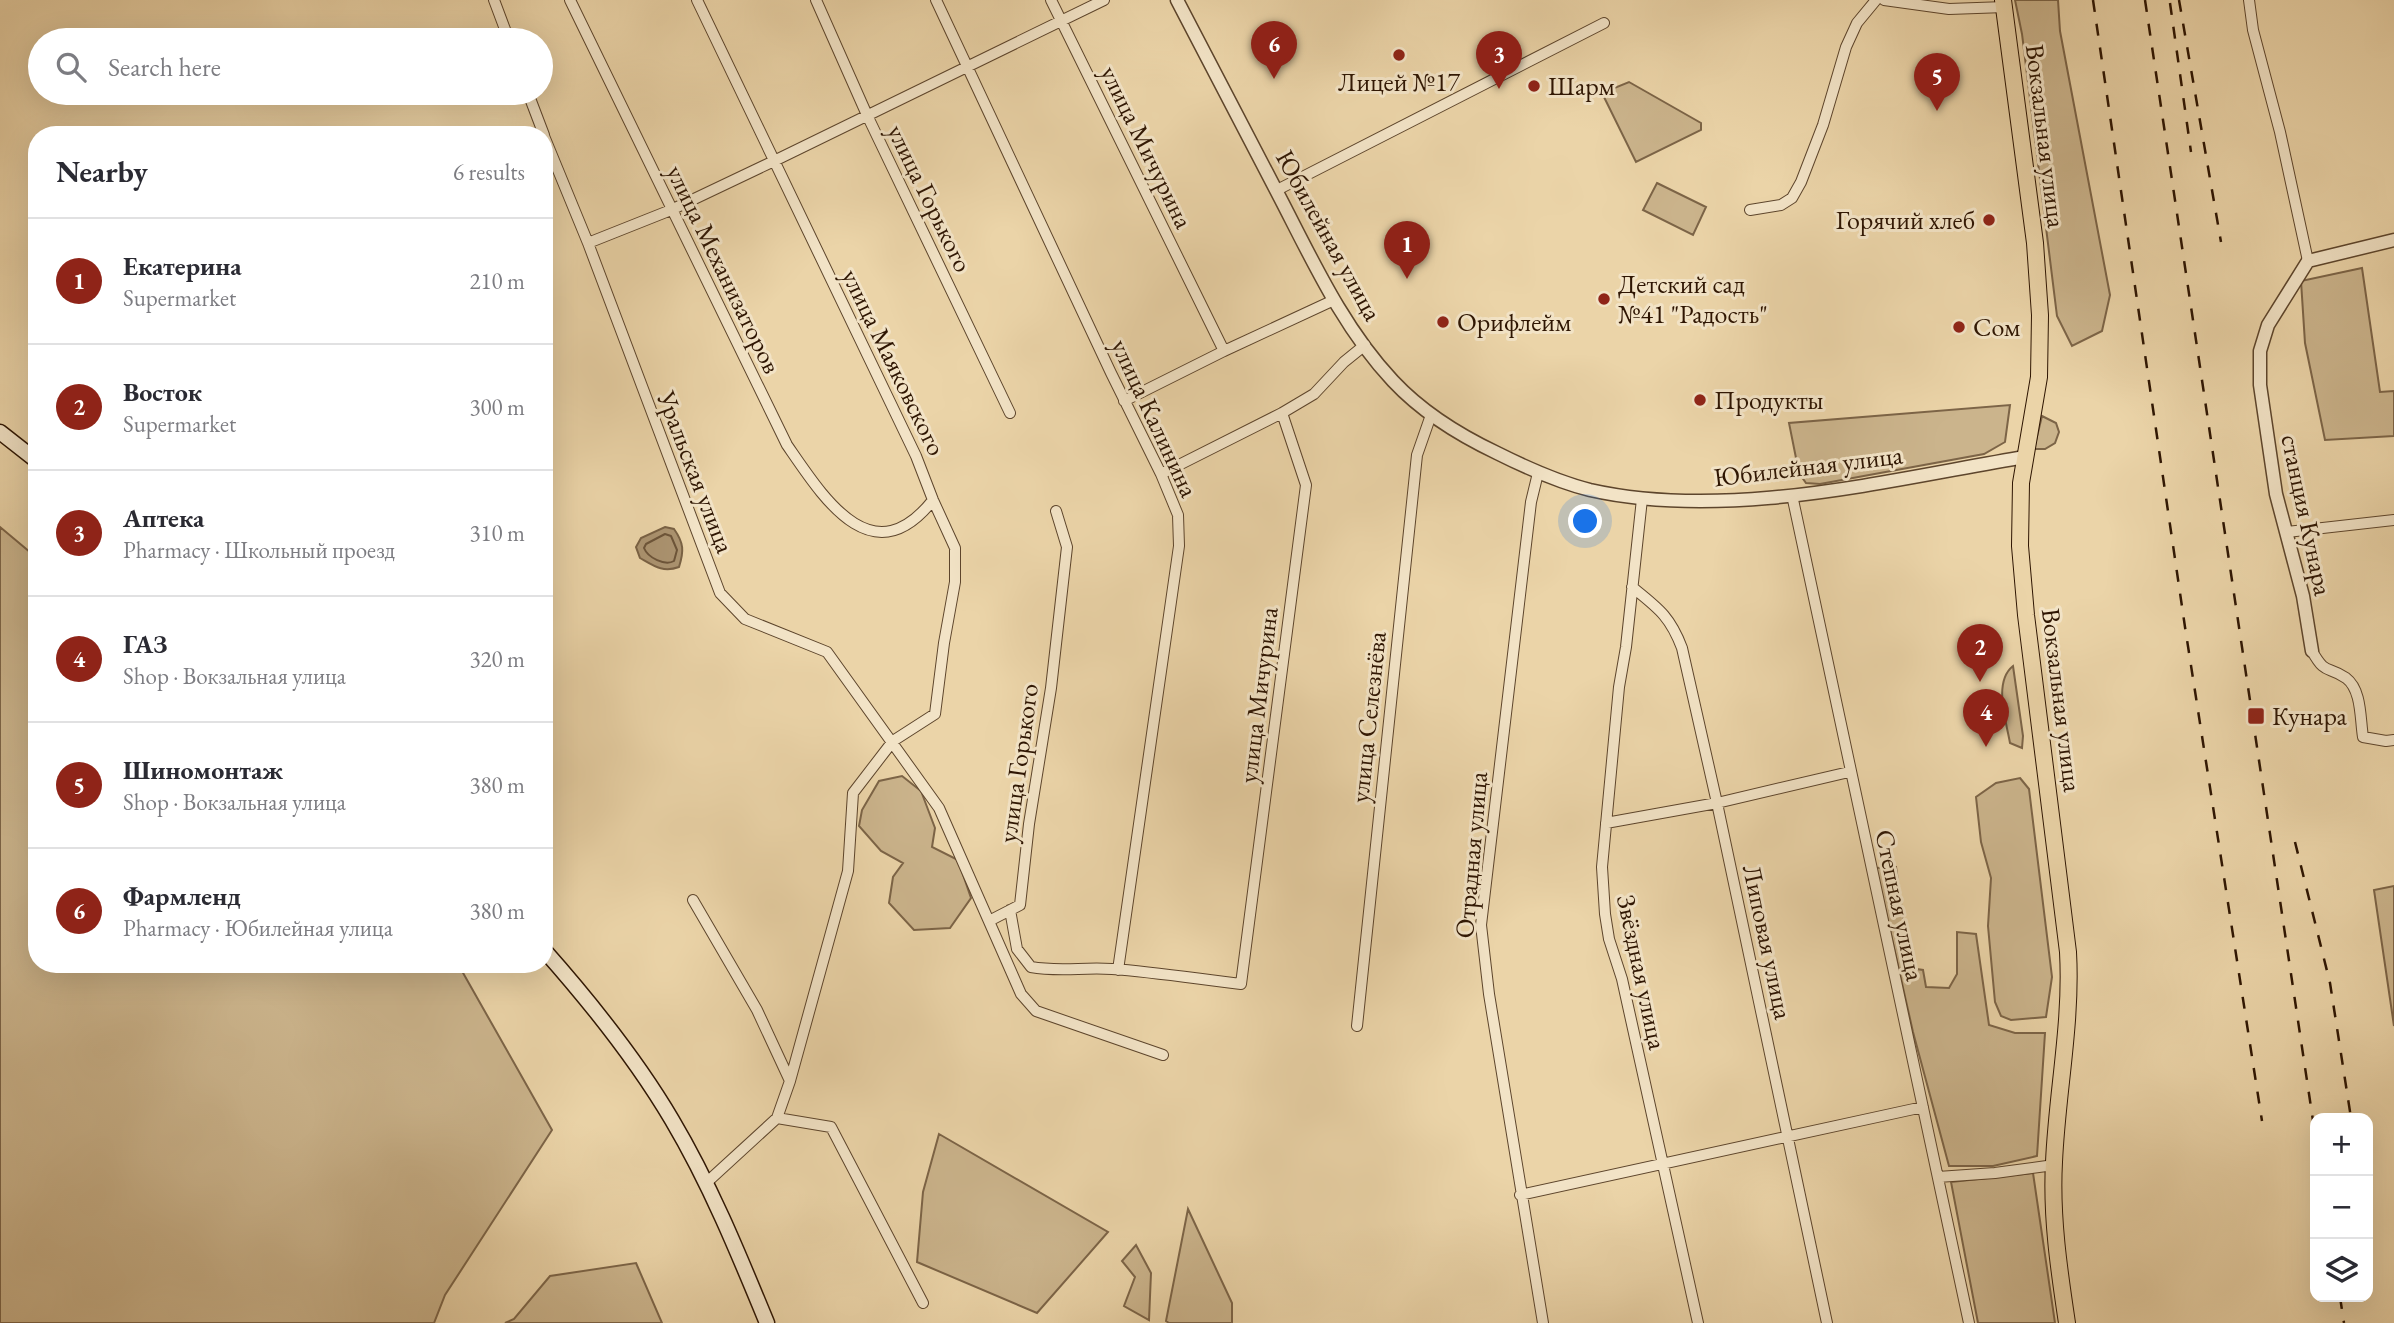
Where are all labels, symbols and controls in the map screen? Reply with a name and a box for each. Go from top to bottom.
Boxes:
pin: 6 [1251,21,1297,79]
search box [28,28,553,105]
pin: 3 [1476,31,1522,89]
street label: Вокзальная улица [2018,42,2074,230]
marker: Лицей №17 [1391,47,1407,63]
icon: search [52,48,90,86]
text: Search here [108,50,221,84]
pin: 5 [1914,53,1960,111]
street label: улица Мичурина [1093,60,1201,235]
place label: Лицей №17 [1338,65,1461,99]
place label: Шарм [1548,69,1615,103]
marker: Шарм [1526,78,1542,94]
street label: улица Горького [880,118,980,278]
street label: Юбилейная улица [1268,143,1390,327]
text: Nearby [56,152,148,191]
text: 6 results [453,157,525,187]
street label: улица Механизаторов [659,159,789,379]
place label: Горячий хлеб [1836,203,1975,237]
marker: Горячий хлеб [1981,212,1997,228]
pin: 1 [1384,221,1430,279]
text: Екатерина [123,249,242,283]
street label: улица Маяковского [834,263,954,461]
text: 1 [73,266,85,296]
text: 210 m [469,266,525,296]
place label: Детский сад №41 "Радость" [1618,267,1768,331]
text: Supermarket [123,283,236,313]
marker: Детский сад №41 "Радость" [1596,291,1612,307]
place label: Орифлейм [1457,305,1571,339]
place label: Сом [1973,310,2020,344]
marker: Орифлейм [1435,314,1451,330]
marker: Сом [1951,319,1967,335]
street label: улица Калинина [1103,333,1207,503]
text: Восток [123,375,202,409]
place label: Продукты [1714,383,1824,417]
street label: Уральская улица [649,385,743,558]
text: 2 [73,392,85,422]
text: 300 m [469,392,525,422]
marker: Продукты [1692,392,1708,408]
text: Supermarket [123,409,236,439]
street label: станция Кунара [2273,431,2341,599]
street label: Юбилейная улица [1711,437,1905,494]
text: Аптека [123,501,204,535]
your location [1568,504,1602,538]
text: 3 [73,518,85,548]
text: 310 m [469,518,525,548]
text: Pharmacy · Школьный проезд [123,535,395,565]
street label: улица Мичурина [1230,604,1286,785]
street label: Вокзальная улица [2034,606,2090,794]
pin: 2 [1957,624,2003,682]
text: ГАЗ [123,627,168,661]
street label: улица Селезнёва [1342,629,1394,804]
text: 4 [73,644,85,674]
text: 320 m [469,644,525,674]
text: Shop · Вокзальная улица [123,661,346,691]
street label: улица Горького [990,681,1046,845]
pin: 4 [1963,689,2009,747]
place label: Кунара [2272,699,2347,733]
marker: Кунара [2246,706,2266,726]
text: Шиномонтаж [123,753,283,787]
text: 5 [73,770,85,800]
text: 380 m [469,770,525,800]
street label: Отрадная улица [1447,770,1495,940]
text: Shop · Вокзальная улица [123,787,346,817]
street label: Степная улица [1867,826,1933,984]
street label: Липовая улица [1735,862,1801,1023]
text: Фармленд [123,879,241,913]
street label: Звёздная улица [1609,892,1675,1053]
text: 6 [73,896,85,926]
text: 380 m [469,896,525,926]
text: Pharmacy · Юбилейная улица [123,913,393,943]
map controls [2310,1113,2373,1302]
button: + [2310,1113,2373,1176]
button: − [2310,1176,2373,1239]
button: layers [2310,1239,2373,1302]

